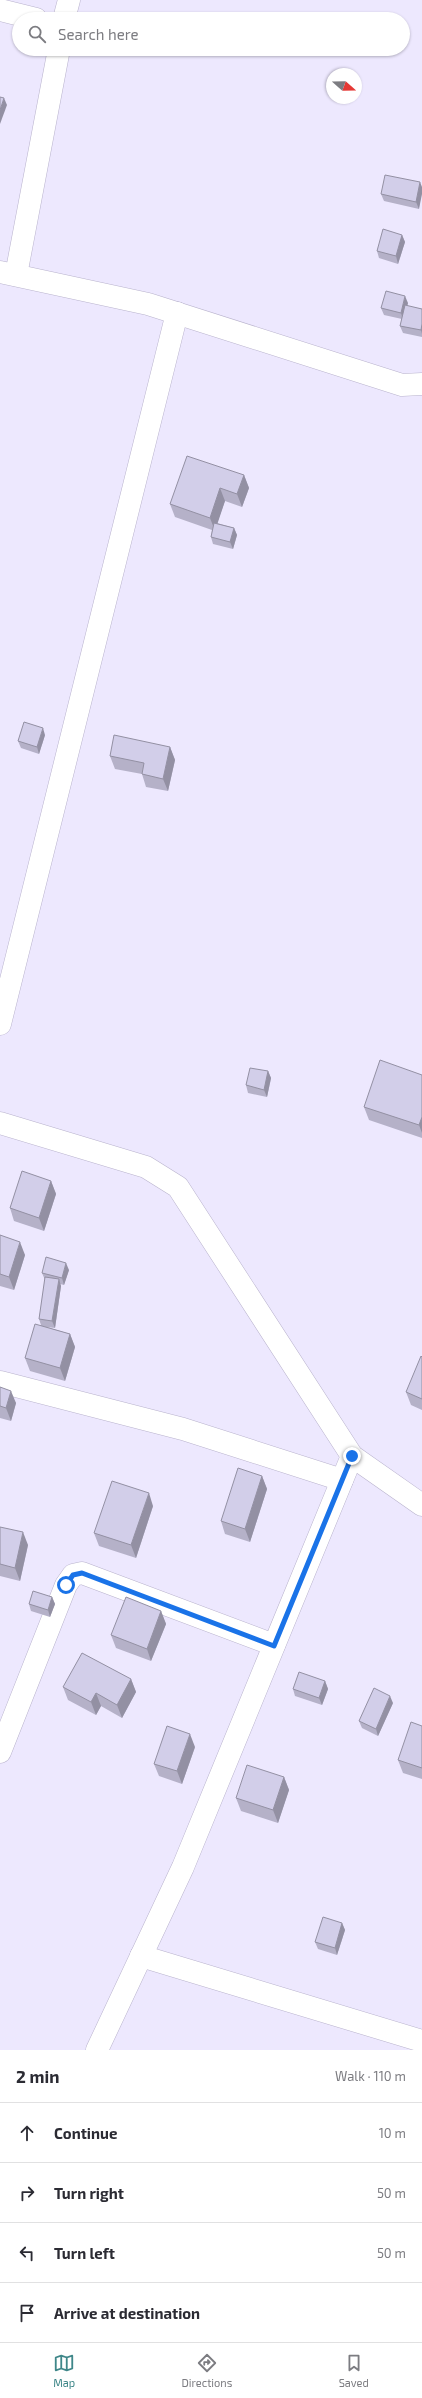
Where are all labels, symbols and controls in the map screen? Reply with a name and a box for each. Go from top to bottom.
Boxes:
search box [12,12,410,56]
icon: search [26,23,48,45]
text: Search here [58,25,139,43]
north arrow [326,68,362,104]
route end [343,1447,361,1465]
route start [57,1576,75,1594]
text: 2 min [16,2066,59,2086]
text: Walk · 110 m [335,2068,406,2084]
icon: ahead [16,2122,38,2144]
text: Continue [54,2124,117,2142]
text: 10 m [379,2125,406,2141]
icon: right [16,2182,38,2204]
text: Turn right [54,2184,124,2202]
text: 50 m [377,2185,406,2201]
icon: left [16,2242,38,2264]
text: Turn left [54,2244,115,2262]
text: 50 m [377,2245,406,2261]
icon: arrive [16,2302,38,2324]
text: Arrive at destination [54,2304,200,2322]
tab: Map [53,2352,75,2389]
tab: Directions [182,2352,232,2389]
tab: Saved [339,2352,369,2389]

